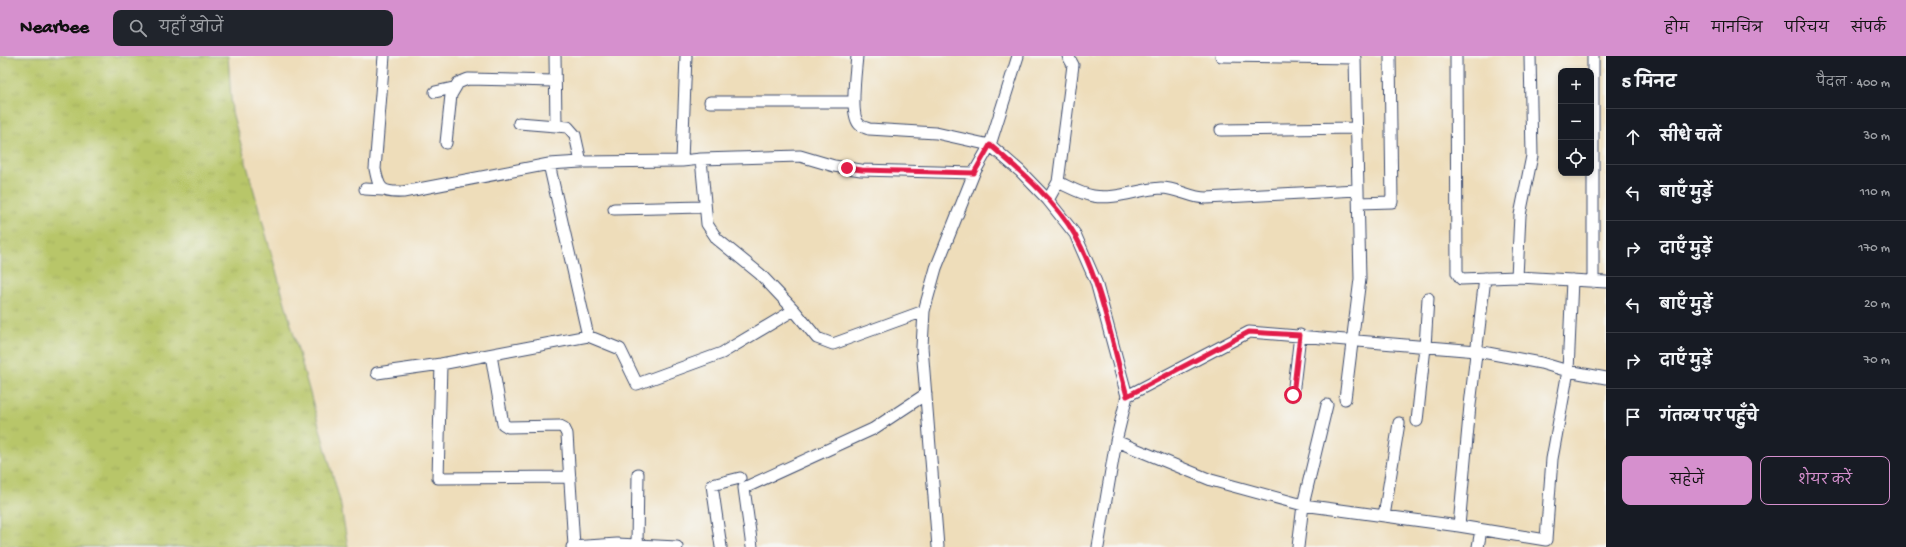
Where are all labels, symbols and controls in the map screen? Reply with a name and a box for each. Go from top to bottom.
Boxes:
search box [113,10,393,46]
text: Nearbee [20,17,89,40]
icon: search [127,17,149,39]
text: यहाँ खोजें [159,20,223,38]
text: होम [1665,21,1689,38]
text: मानचित्र [1711,21,1763,38]
text: परिचय [1785,21,1829,38]
text: संपर्क [1851,21,1886,38]
map controls [1558,68,1594,176]
button: + [1558,68,1594,104]
text: 5 मिनट [1622,74,1676,94]
text: पैदल · 400 m [1816,76,1890,91]
button: − [1558,104,1594,140]
icon: ahead [1622,126,1644,148]
text: सीधे चलें [1660,129,1721,147]
text: 30 m [1864,129,1890,144]
button: locate [1558,140,1594,176]
route end [838,159,856,177]
icon: left [1622,182,1644,204]
text: बाएँ मुड़ें [1660,185,1712,203]
text: 110 m [1860,185,1890,200]
icon: right [1622,238,1644,260]
text: दाएँ मुड़ें [1660,241,1712,259]
text: 170 m [1858,241,1890,256]
icon: left [1622,294,1644,316]
text: बाएँ मुड़ें [1660,297,1712,315]
text: 20 m [1864,297,1890,312]
icon: right [1622,350,1644,372]
text: दाएँ मुड़ें [1660,353,1712,371]
text: 70 m [1864,353,1890,368]
route start [1284,386,1302,404]
icon: arrive [1622,406,1644,428]
text: गंतव्य पर पहुँचे [1660,409,1758,427]
button: सहेजें [1622,456,1752,505]
button: शेयर करें [1760,456,1890,505]

